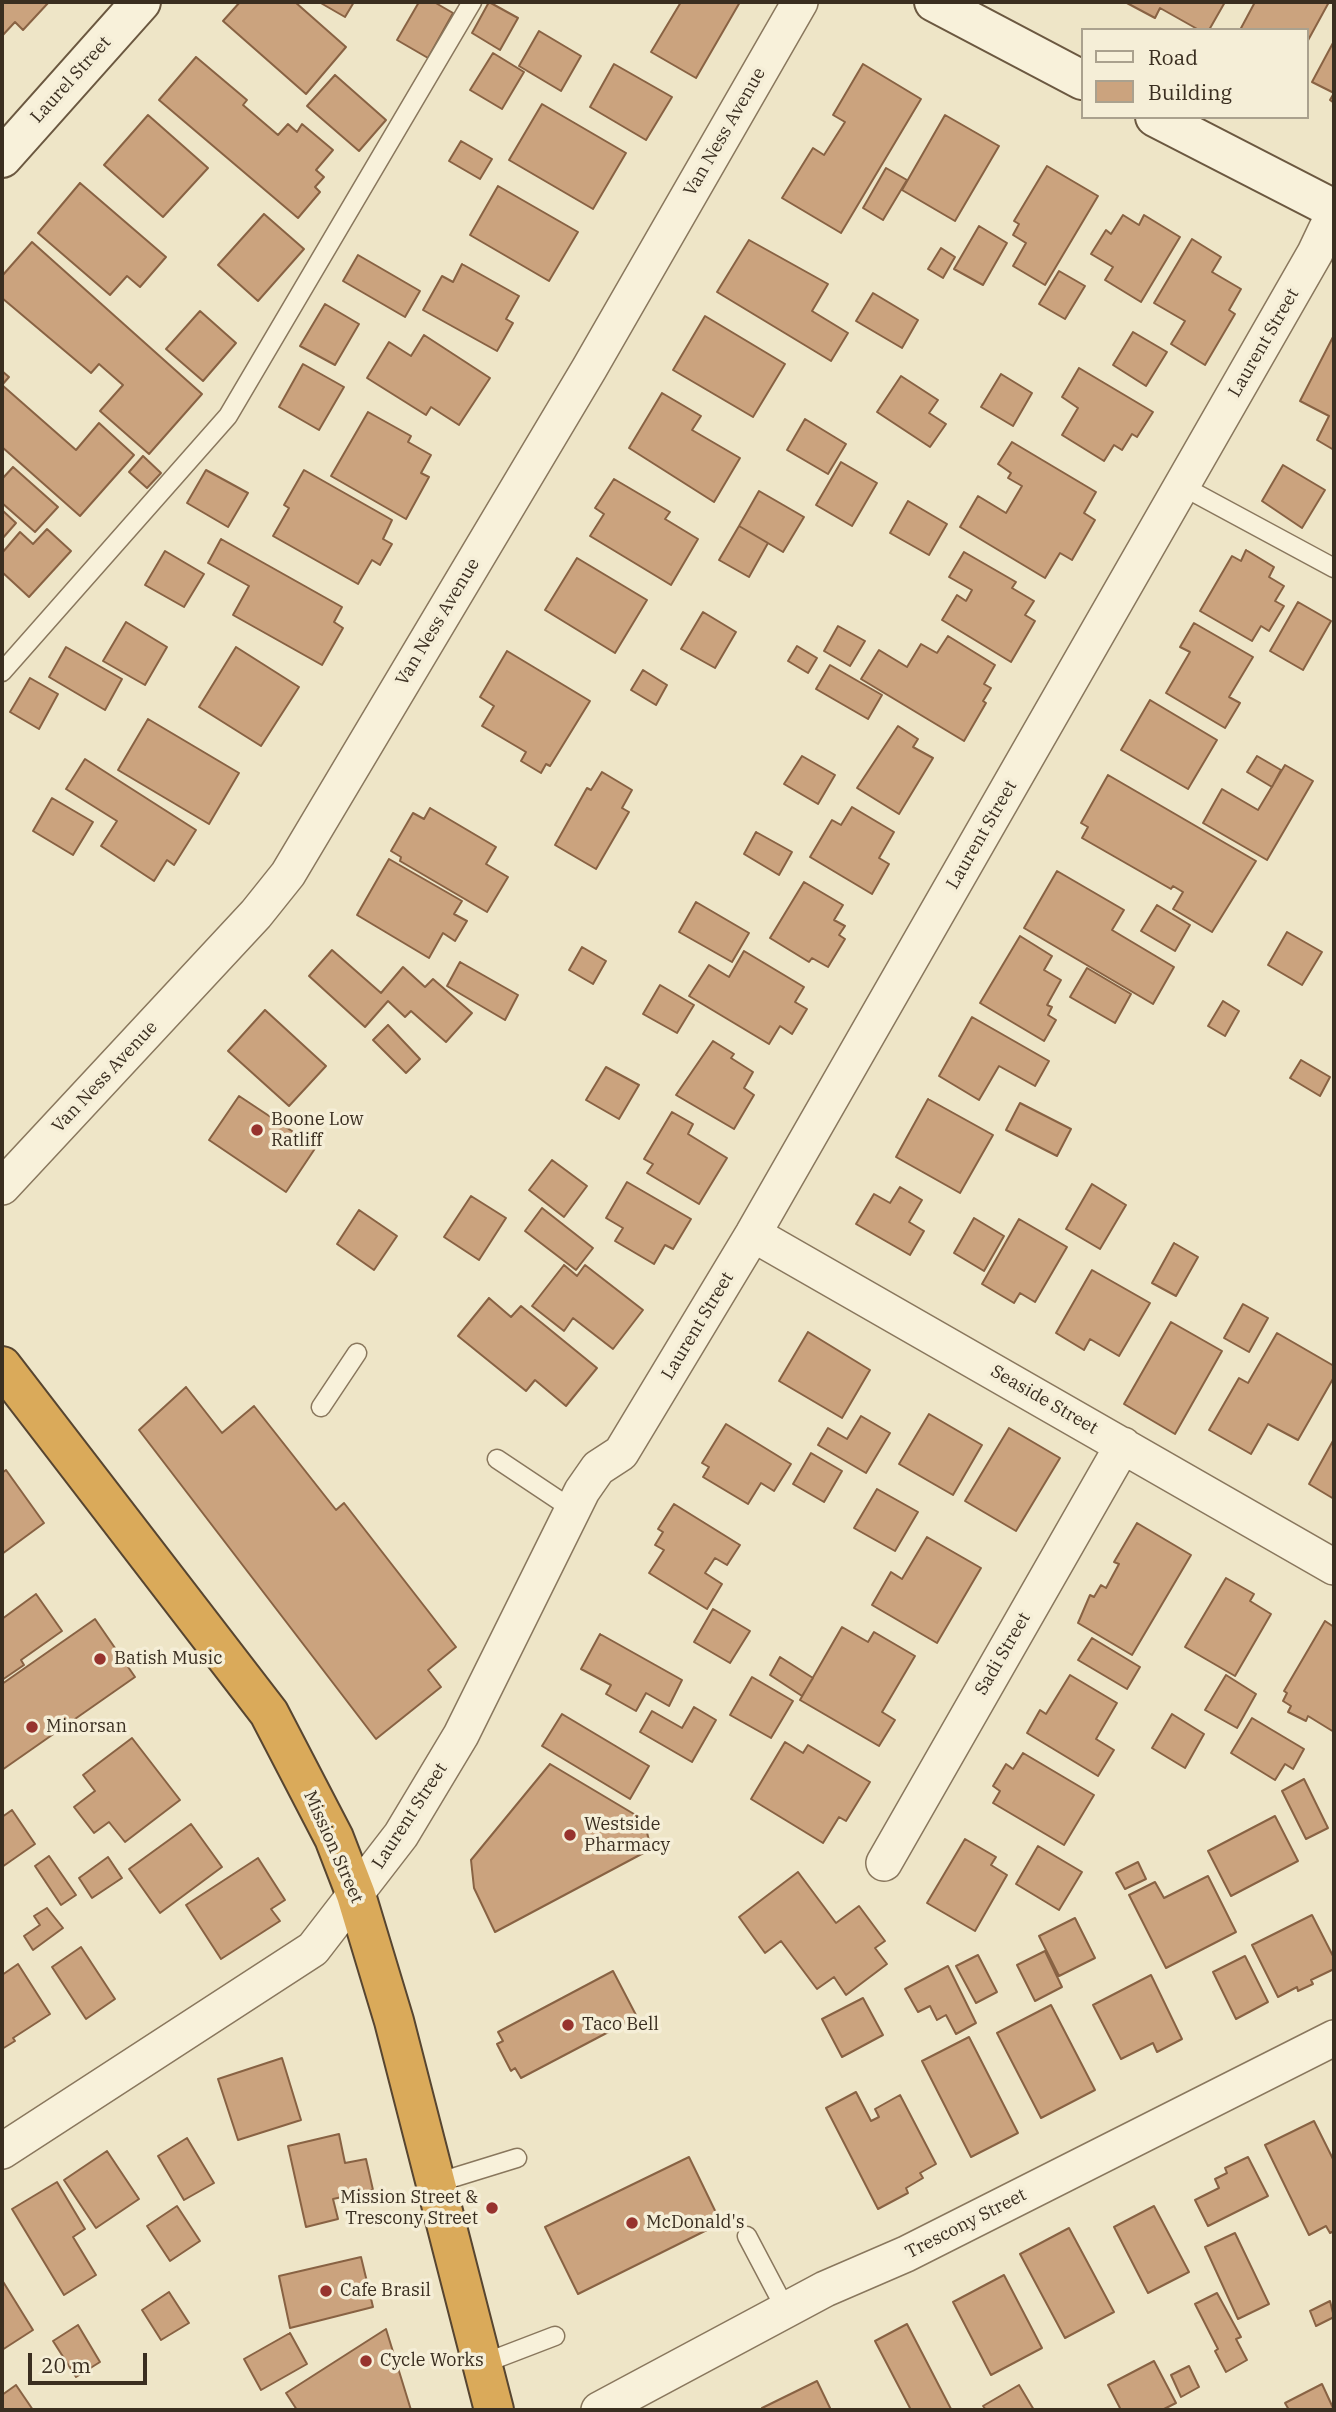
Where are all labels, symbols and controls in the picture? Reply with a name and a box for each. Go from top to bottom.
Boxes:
legend [1080,28,1308,119]
street label: Laurel Street [26,32,116,128]
text: Road [1148,43,1198,71]
street label: Van Ness Avenue [679,64,771,200]
text: Building [1148,78,1232,106]
street label: Laurent Street [1224,285,1304,401]
street label: Van Ness Avenue [391,554,485,690]
street label: Laurent Street [942,777,1022,893]
street label: Van Ness Avenue [48,1017,162,1137]
place label: Boone Low Ratliff [271,1109,364,1152]
marker: Boone Low Ratliff [249,1122,265,1138]
street label: Laurent Street [657,1268,739,1384]
street label: Seaside Street [987,1361,1101,1439]
street label: Sadi Street [971,1609,1035,1699]
place label: Batish Music [114,1648,223,1670]
marker: Batish Music [92,1651,108,1667]
place label: Minorsan [46,1716,127,1738]
marker: Minorsan [24,1719,40,1735]
street label: Laurent Street [368,1759,452,1873]
street label: Mission Street [299,1787,367,1907]
place label: Westside Pharmacy [584,1814,670,1856]
marker: Westside Pharmacy [562,1827,578,1843]
place label: Taco Bell [582,2014,659,2036]
marker: Taco Bell [560,2017,576,2033]
street label: Trescony Street [902,2184,1030,2264]
place label: Mission Street & Trescony Street [340,2187,478,2230]
marker: Mission Street & Trescony Street [484,2200,500,2216]
place label: McDonald's [646,2212,745,2234]
marker: McDonald's [624,2215,640,2231]
place label: Cafe Brasil [340,2280,431,2302]
marker: Cafe Brasil [318,2283,334,2299]
scale bar [32,2338,150,2382]
place label: Cycle Works [380,2350,484,2372]
text: 20 m [41,2351,91,2379]
marker: Cycle Works [358,2353,374,2369]

